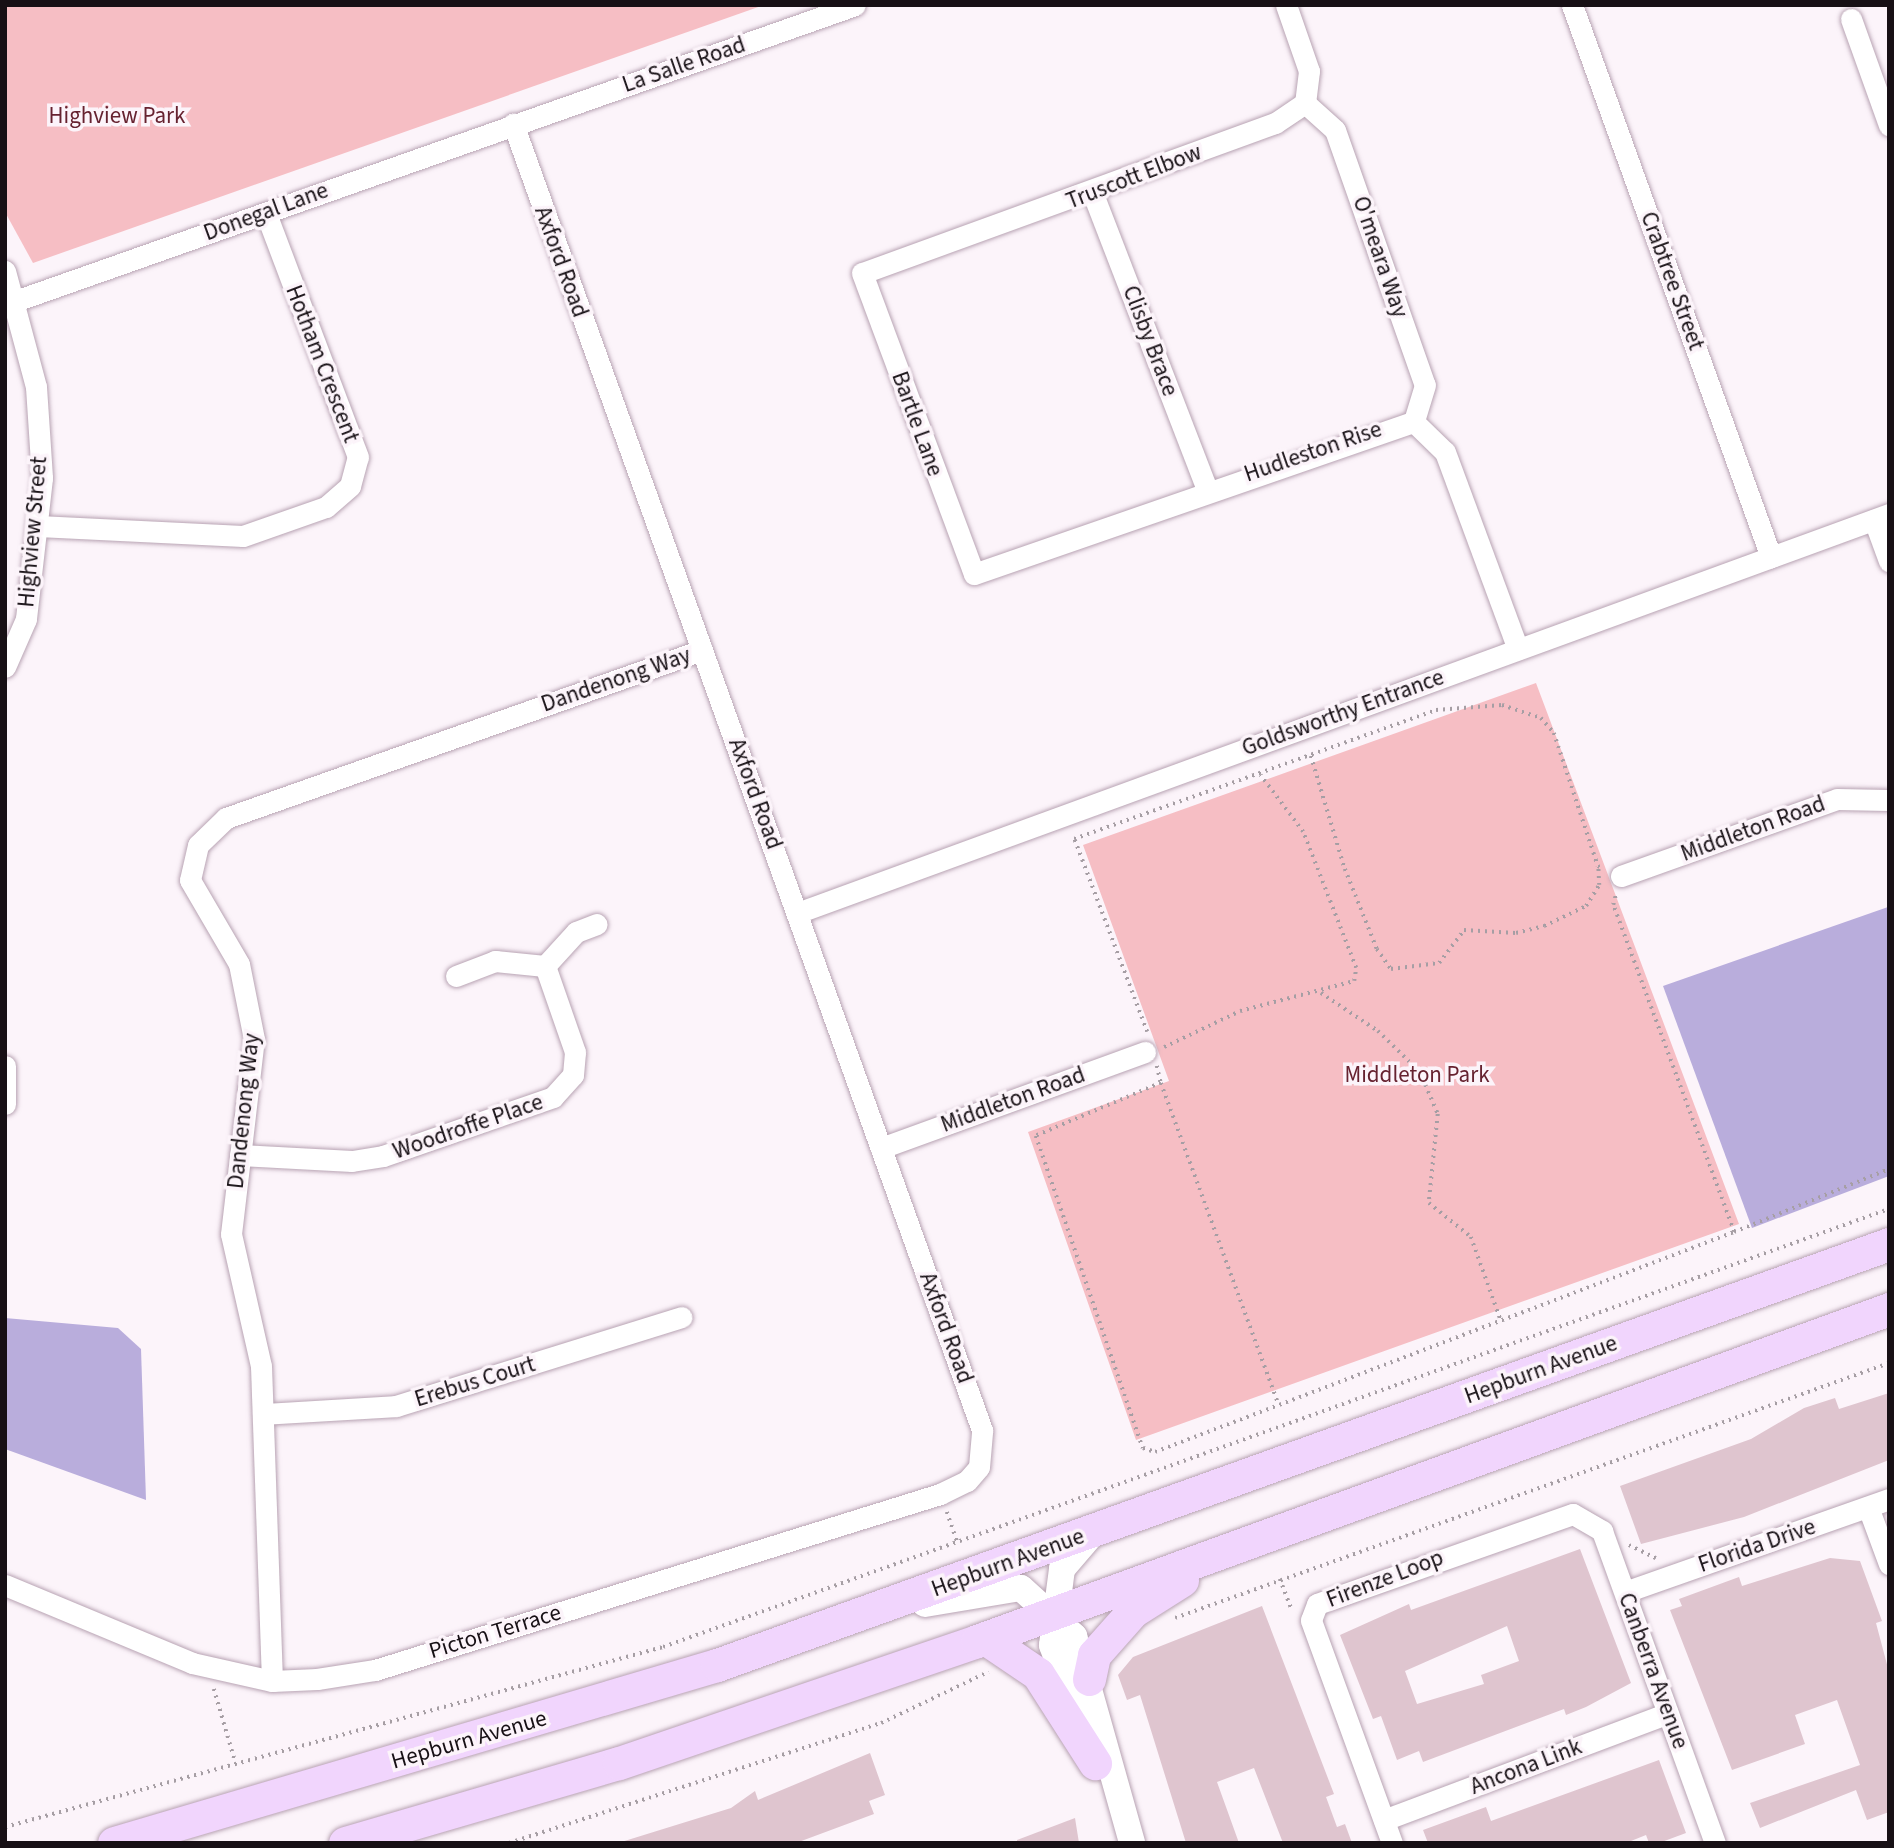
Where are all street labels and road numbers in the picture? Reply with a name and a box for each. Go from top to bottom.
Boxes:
street label: La Salle Road [619,31,749,99]
street label: Truscott Elbow [1062,139,1206,215]
street label: Donegal Lane [200,177,332,247]
street label: O'meara Way [1346,193,1414,321]
street label: Axford Road [528,203,594,321]
street label: Crabtree Street [1634,208,1710,354]
street label: Hotham Crescent [279,281,365,447]
street label: Clisby Brace [1116,282,1184,400]
street label: Bartle Lane [885,368,949,480]
street label: Hudleston Rise [1241,416,1385,488]
street label: Highview Street [13,455,53,609]
street label: Dandenong Way [538,642,694,718]
street label: Goldsworthy Entrance [1238,664,1448,762]
street label: Axford Road [722,735,788,853]
street label: Middleton Road [1677,790,1829,868]
street label: Dandenong Way [222,1032,266,1190]
street label: Middleton Road [937,1061,1089,1139]
street label: Woodroffe Place [389,1088,547,1166]
street label: Axford Road [913,1269,979,1387]
street label: Hepburn Avenue [1461,1330,1621,1410]
street label: Erebus Court [411,1351,539,1413]
street label: Florida Drive [1695,1513,1819,1579]
street label: Hepburn Avenue [928,1523,1088,1603]
street label: Firenze Loop [1323,1544,1447,1614]
street label: Canberra Avenue [1612,1589,1694,1753]
street label: Picton Terrace [426,1599,564,1665]
street label: Hepburn Avenue [388,1705,550,1775]
street label: Ancona Link [1466,1733,1586,1801]

